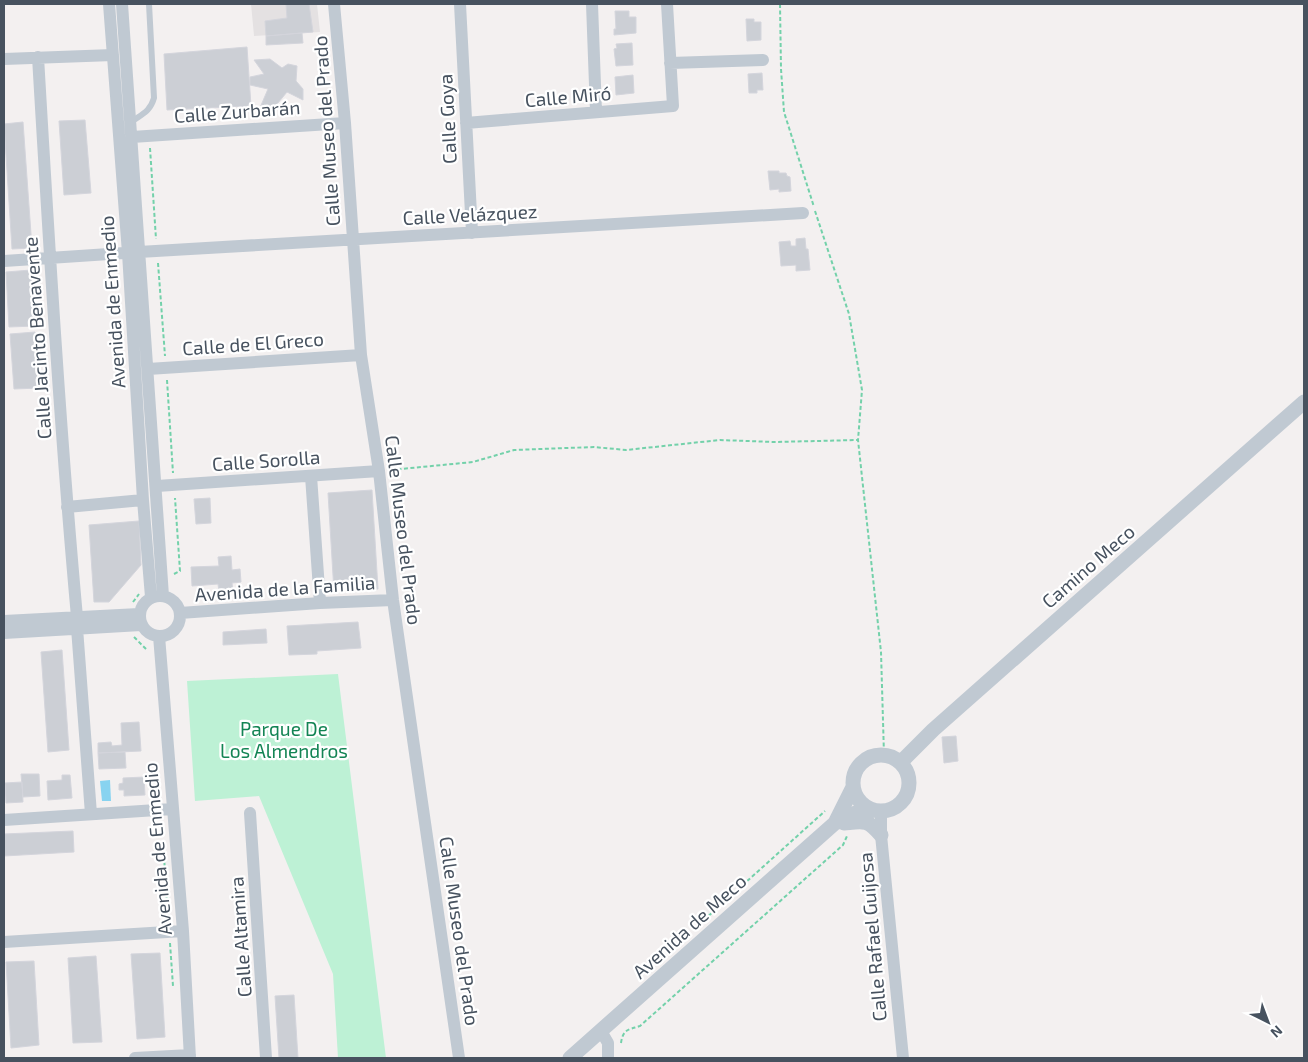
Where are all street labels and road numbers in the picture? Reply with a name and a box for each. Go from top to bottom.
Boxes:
street label: Calle Museo del Prado [308,35,344,227]
street label: Calle Goya [433,73,461,165]
street label: Calle Miró [524,81,612,111]
street label: Calle Zurbarán [173,95,301,127]
street label: Calle Velázquez [402,199,538,229]
street label: Avenida de Enmedio [94,215,130,389]
street label: Calle Jacinto Benavente [18,236,56,440]
street label: Calle de El Greco [181,327,325,359]
street label: Calle Museo del Prado [381,434,427,626]
street label: Calle Sorolla [211,445,321,475]
street label: Camino Meco [1037,519,1139,613]
street label: Avenida de la Familia [194,570,376,606]
street label: Avenida de Enmedio [138,762,176,936]
street label: Calle Museo del Prado [435,835,485,1027]
street label: Calle Rafael Guijosa [853,852,891,1022]
street label: Avenida de Meco [627,869,751,983]
street label: Calle Altamira [224,876,256,998]

